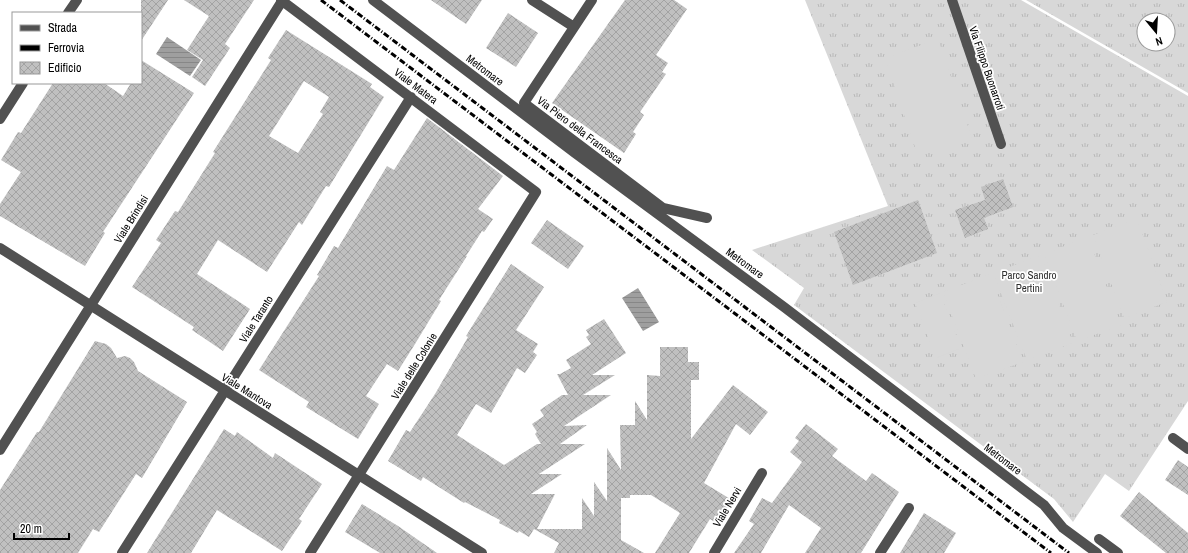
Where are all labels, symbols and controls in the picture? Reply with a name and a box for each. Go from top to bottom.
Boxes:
legend [12,12,142,84]
north arrow [1136,12,1176,52]
text: Strada [48,20,78,36]
street label: Via Filippo Buonarroti [966,24,1008,112]
text: N [1154,34,1164,49]
text: Ferrovia [48,40,85,56]
street label: Metromare [463,51,507,89]
text: Edificio [48,60,81,76]
street label: Viale Matera [391,65,441,107]
street label: Via Piero della Francesca [534,93,626,167]
street label: Viale Brindisi [111,192,151,246]
street label: Metromare [723,245,767,281]
park label: Parco Sandro Pertini [1001,268,1057,295]
street label: Viale Taranto [236,293,276,345]
street label: Viale delle Colonie [388,330,440,402]
street label: Viale Mantova [219,370,275,412]
street label: Metromare [981,440,1025,478]
street label: Viale Nervi [710,484,744,530]
scale bar [14,515,69,541]
text: 20 m [20,521,42,537]

